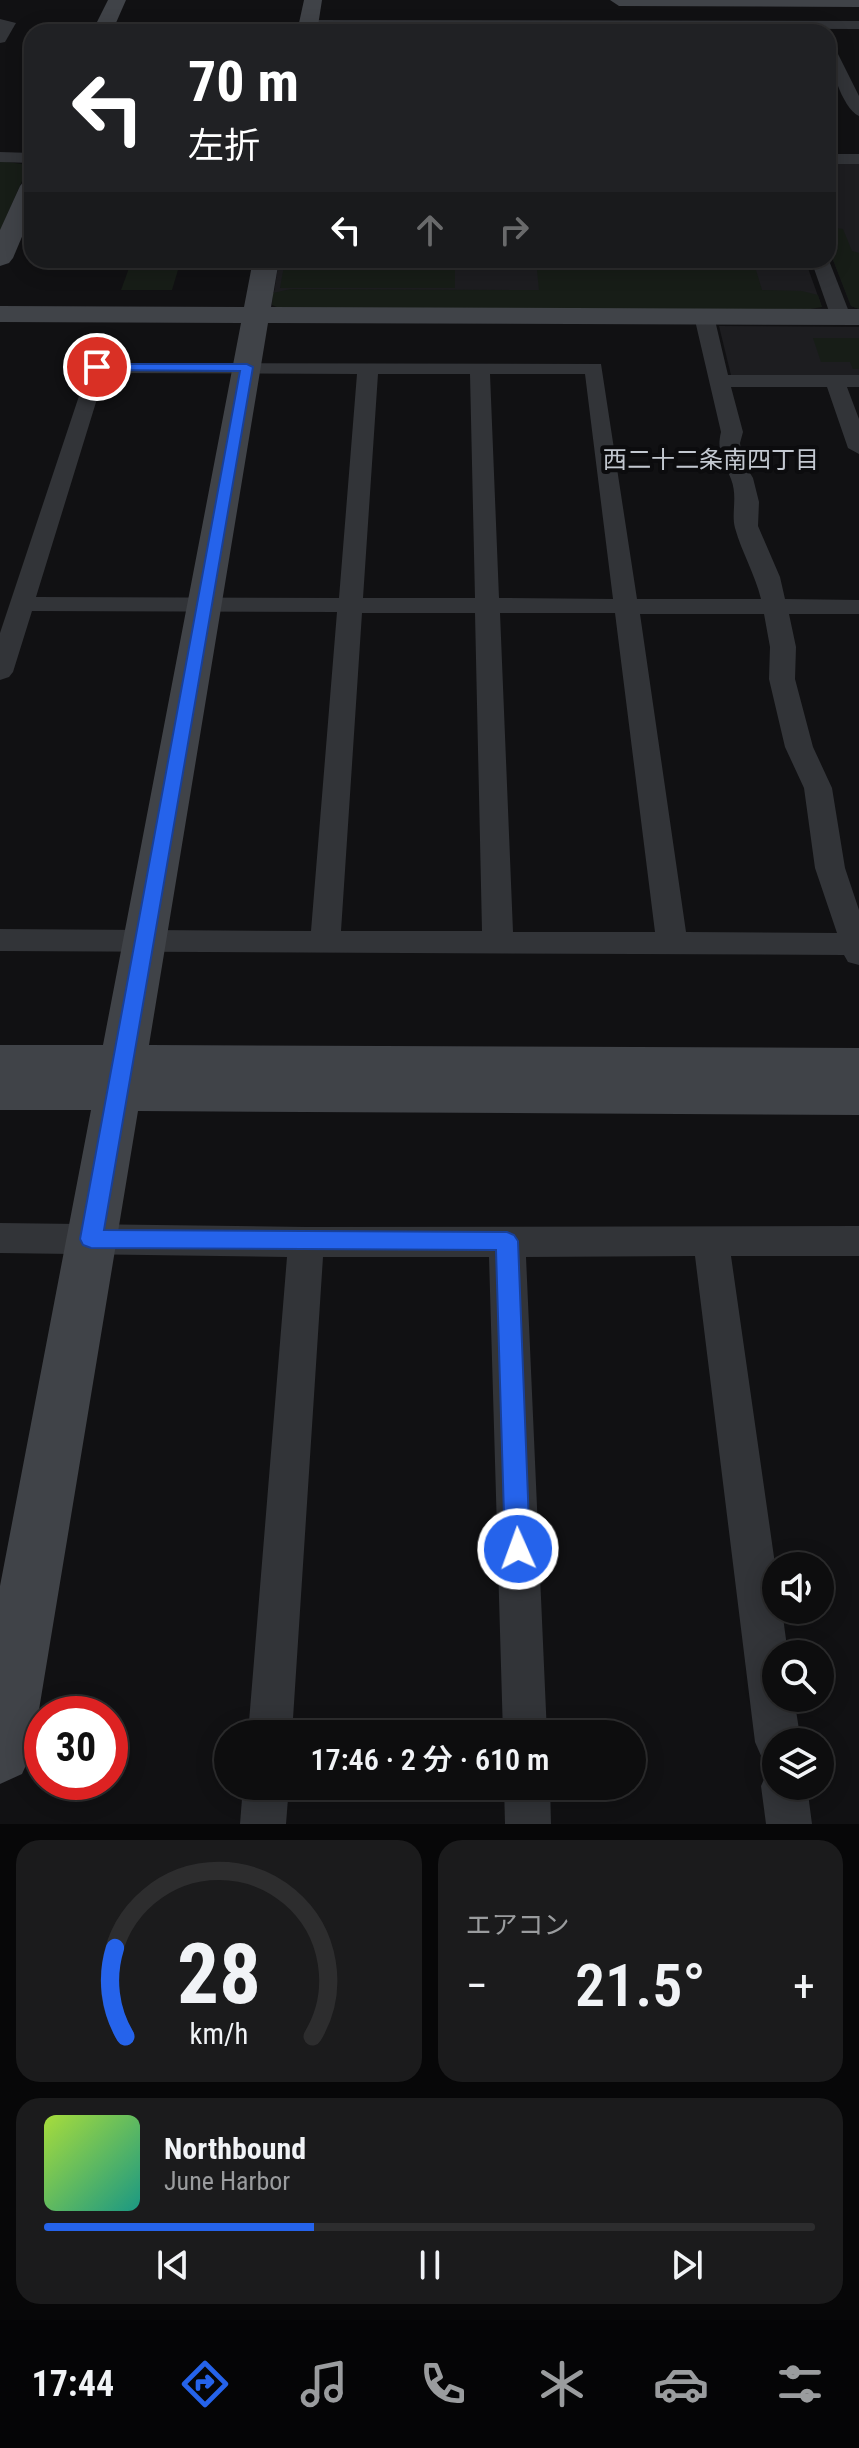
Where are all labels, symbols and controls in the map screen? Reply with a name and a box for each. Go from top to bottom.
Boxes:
text: 70 m [188,49,299,115]
icon: left [56,56,160,160]
text: 左折 [188,125,260,167]
icon: left [324,208,368,252]
icon: ahead [408,208,452,252]
icon: right [492,208,536,252]
pin [63,333,131,401]
icon: arrive [75,345,119,389]
district label: 西二十二条南四丁目 [603,446,819,474]
position arrow [476,1507,560,1591]
map controls [762,1552,834,1800]
button: sound [762,1552,834,1624]
button: search [762,1640,834,1712]
speed limit sign: 30 [24,1696,128,1800]
button: layers [762,1728,834,1800]
text: 17:46 · 2 分 · 610 m [311,1742,549,1777]
text: エアコン [466,1910,570,1940]
text: 28 [177,1926,261,2023]
text: 21.5° [575,1950,706,2021]
text: − [466,1960,488,2012]
text: + [793,1960,815,2012]
text: km/h [189,2017,248,2051]
text: Northbound [164,2131,306,2166]
text: June Harbor [164,2166,290,2196]
icon: previous [151,2243,195,2287]
icon: pause [408,2243,452,2287]
icon: next [665,2243,709,2287]
icon: directions [177,2356,233,2412]
icon: music [296,2356,352,2412]
icon: phone [415,2356,471,2412]
icon: climate [534,2356,590,2412]
icon: car [653,2356,709,2412]
icon: filters [772,2356,828,2412]
text: 17:44 [31,2363,114,2405]

